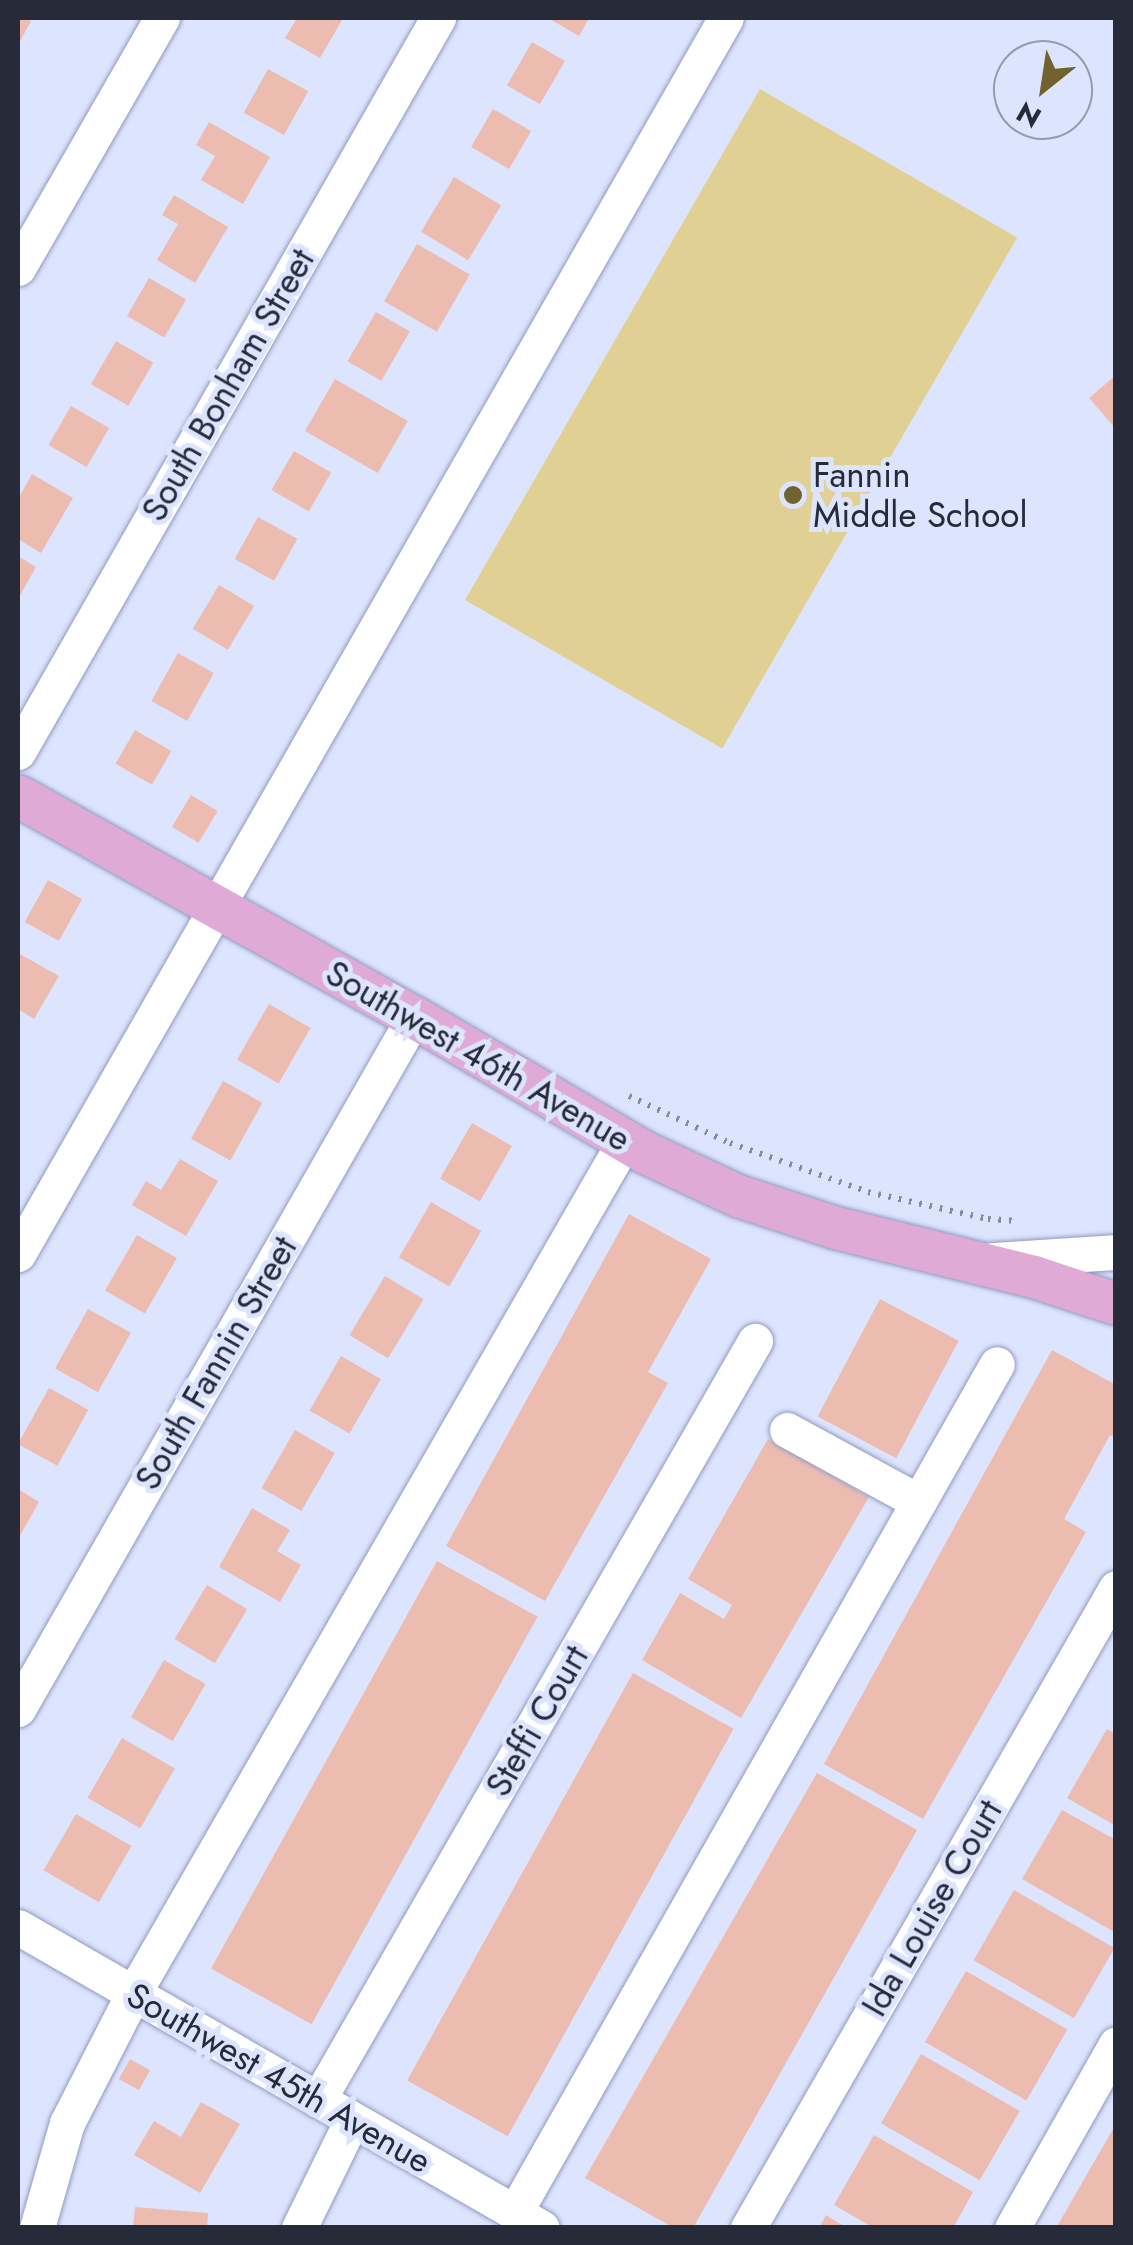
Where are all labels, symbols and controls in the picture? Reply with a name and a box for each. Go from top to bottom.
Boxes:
north arrow [993,40,1093,140]
text: N [1009,91,1049,138]
street label: South Bonham Street [133,241,323,529]
place label: Fannin Middle School [813,454,1027,536]
marker: Fannin Middle School [782,484,804,506]
street label: Southwest 46th Avenue [318,952,638,1160]
street label: South Fannin Street [126,1229,306,1497]
street label: Steffi Court [477,1638,597,1804]
street label: Ida Louise Court [853,1792,1011,2024]
street label: Southwest 45th Avenue [120,1974,438,2182]

